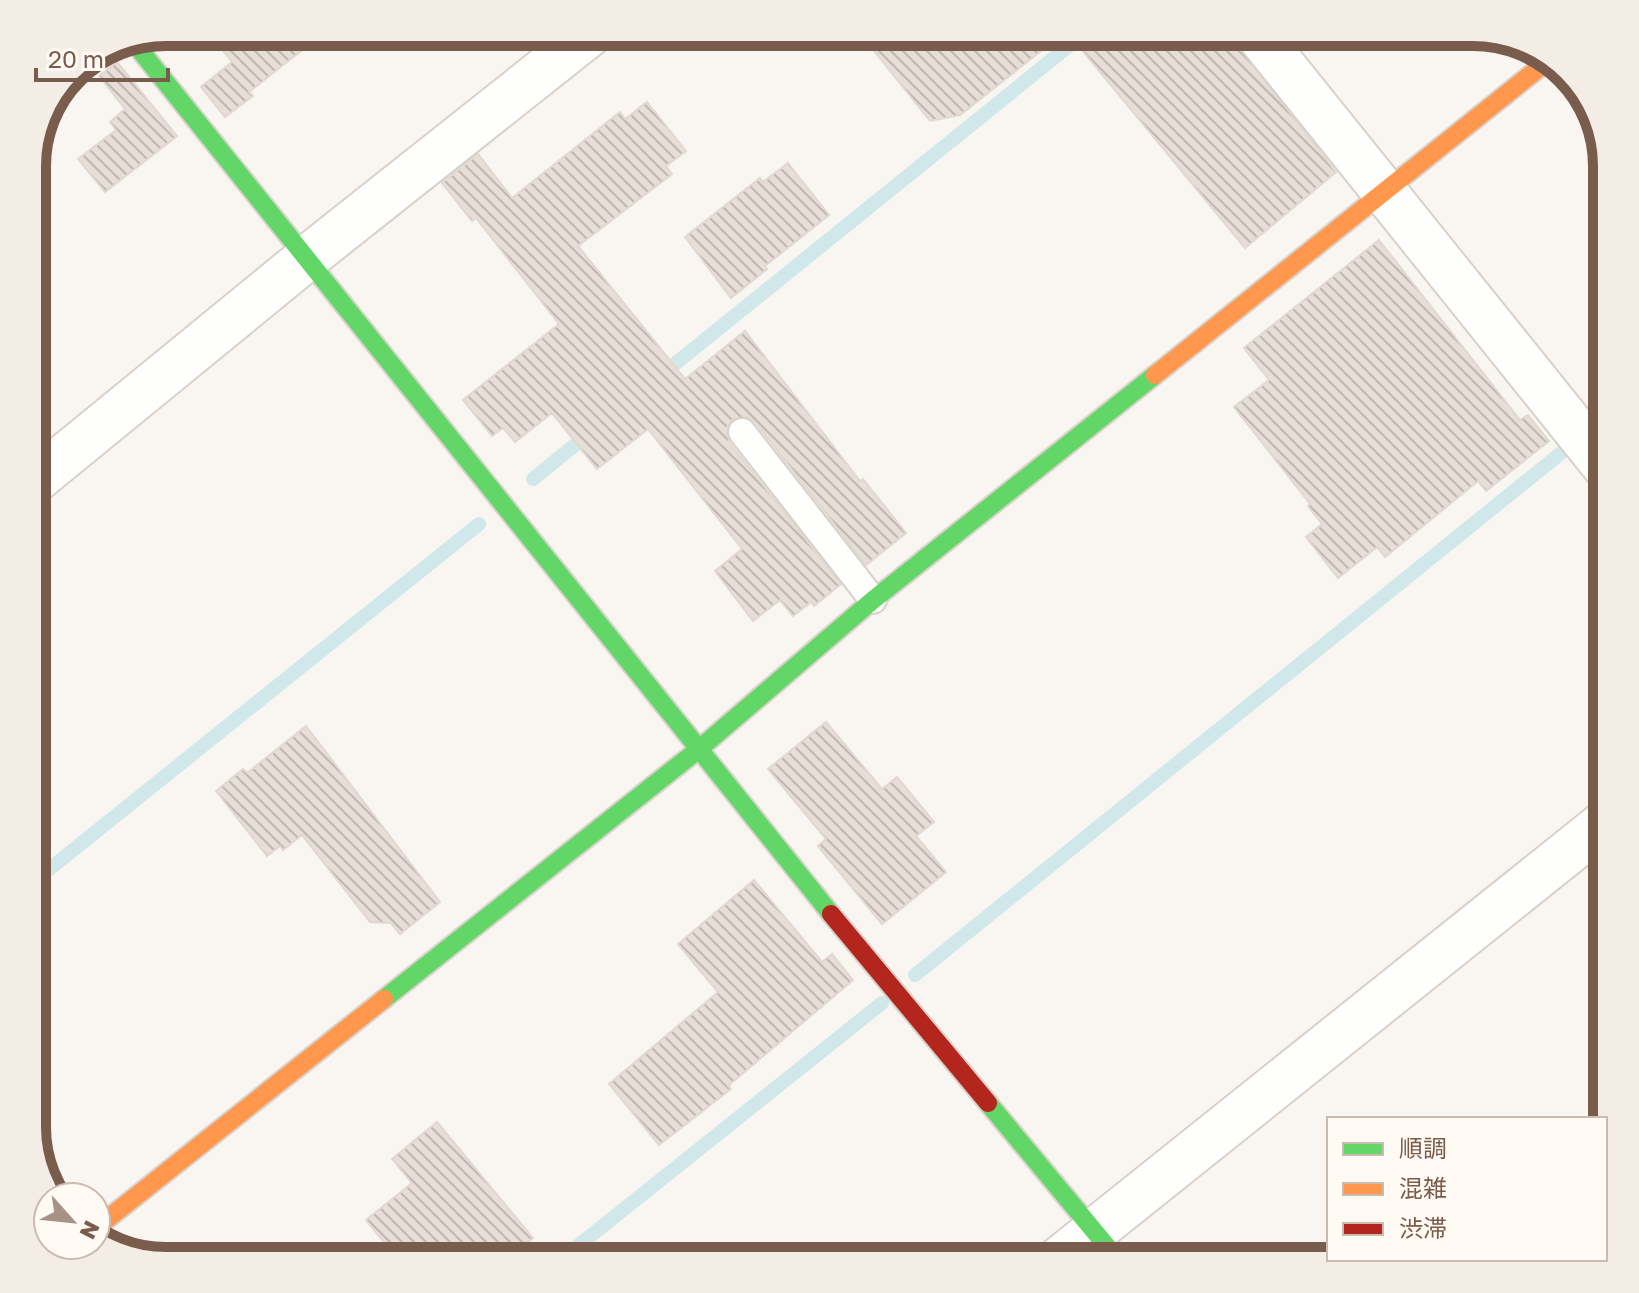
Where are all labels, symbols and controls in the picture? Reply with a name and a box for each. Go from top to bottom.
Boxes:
scale bar [36,32,168,82]
text: 20 m [48,44,104,73]
legend [1327,1117,1607,1261]
text: 順調 [1399,1133,1447,1162]
text: 混雑 [1399,1173,1447,1202]
north arrow [32,1181,112,1261]
text: 渋滞 [1399,1213,1447,1242]
text: N [74,1217,106,1244]

